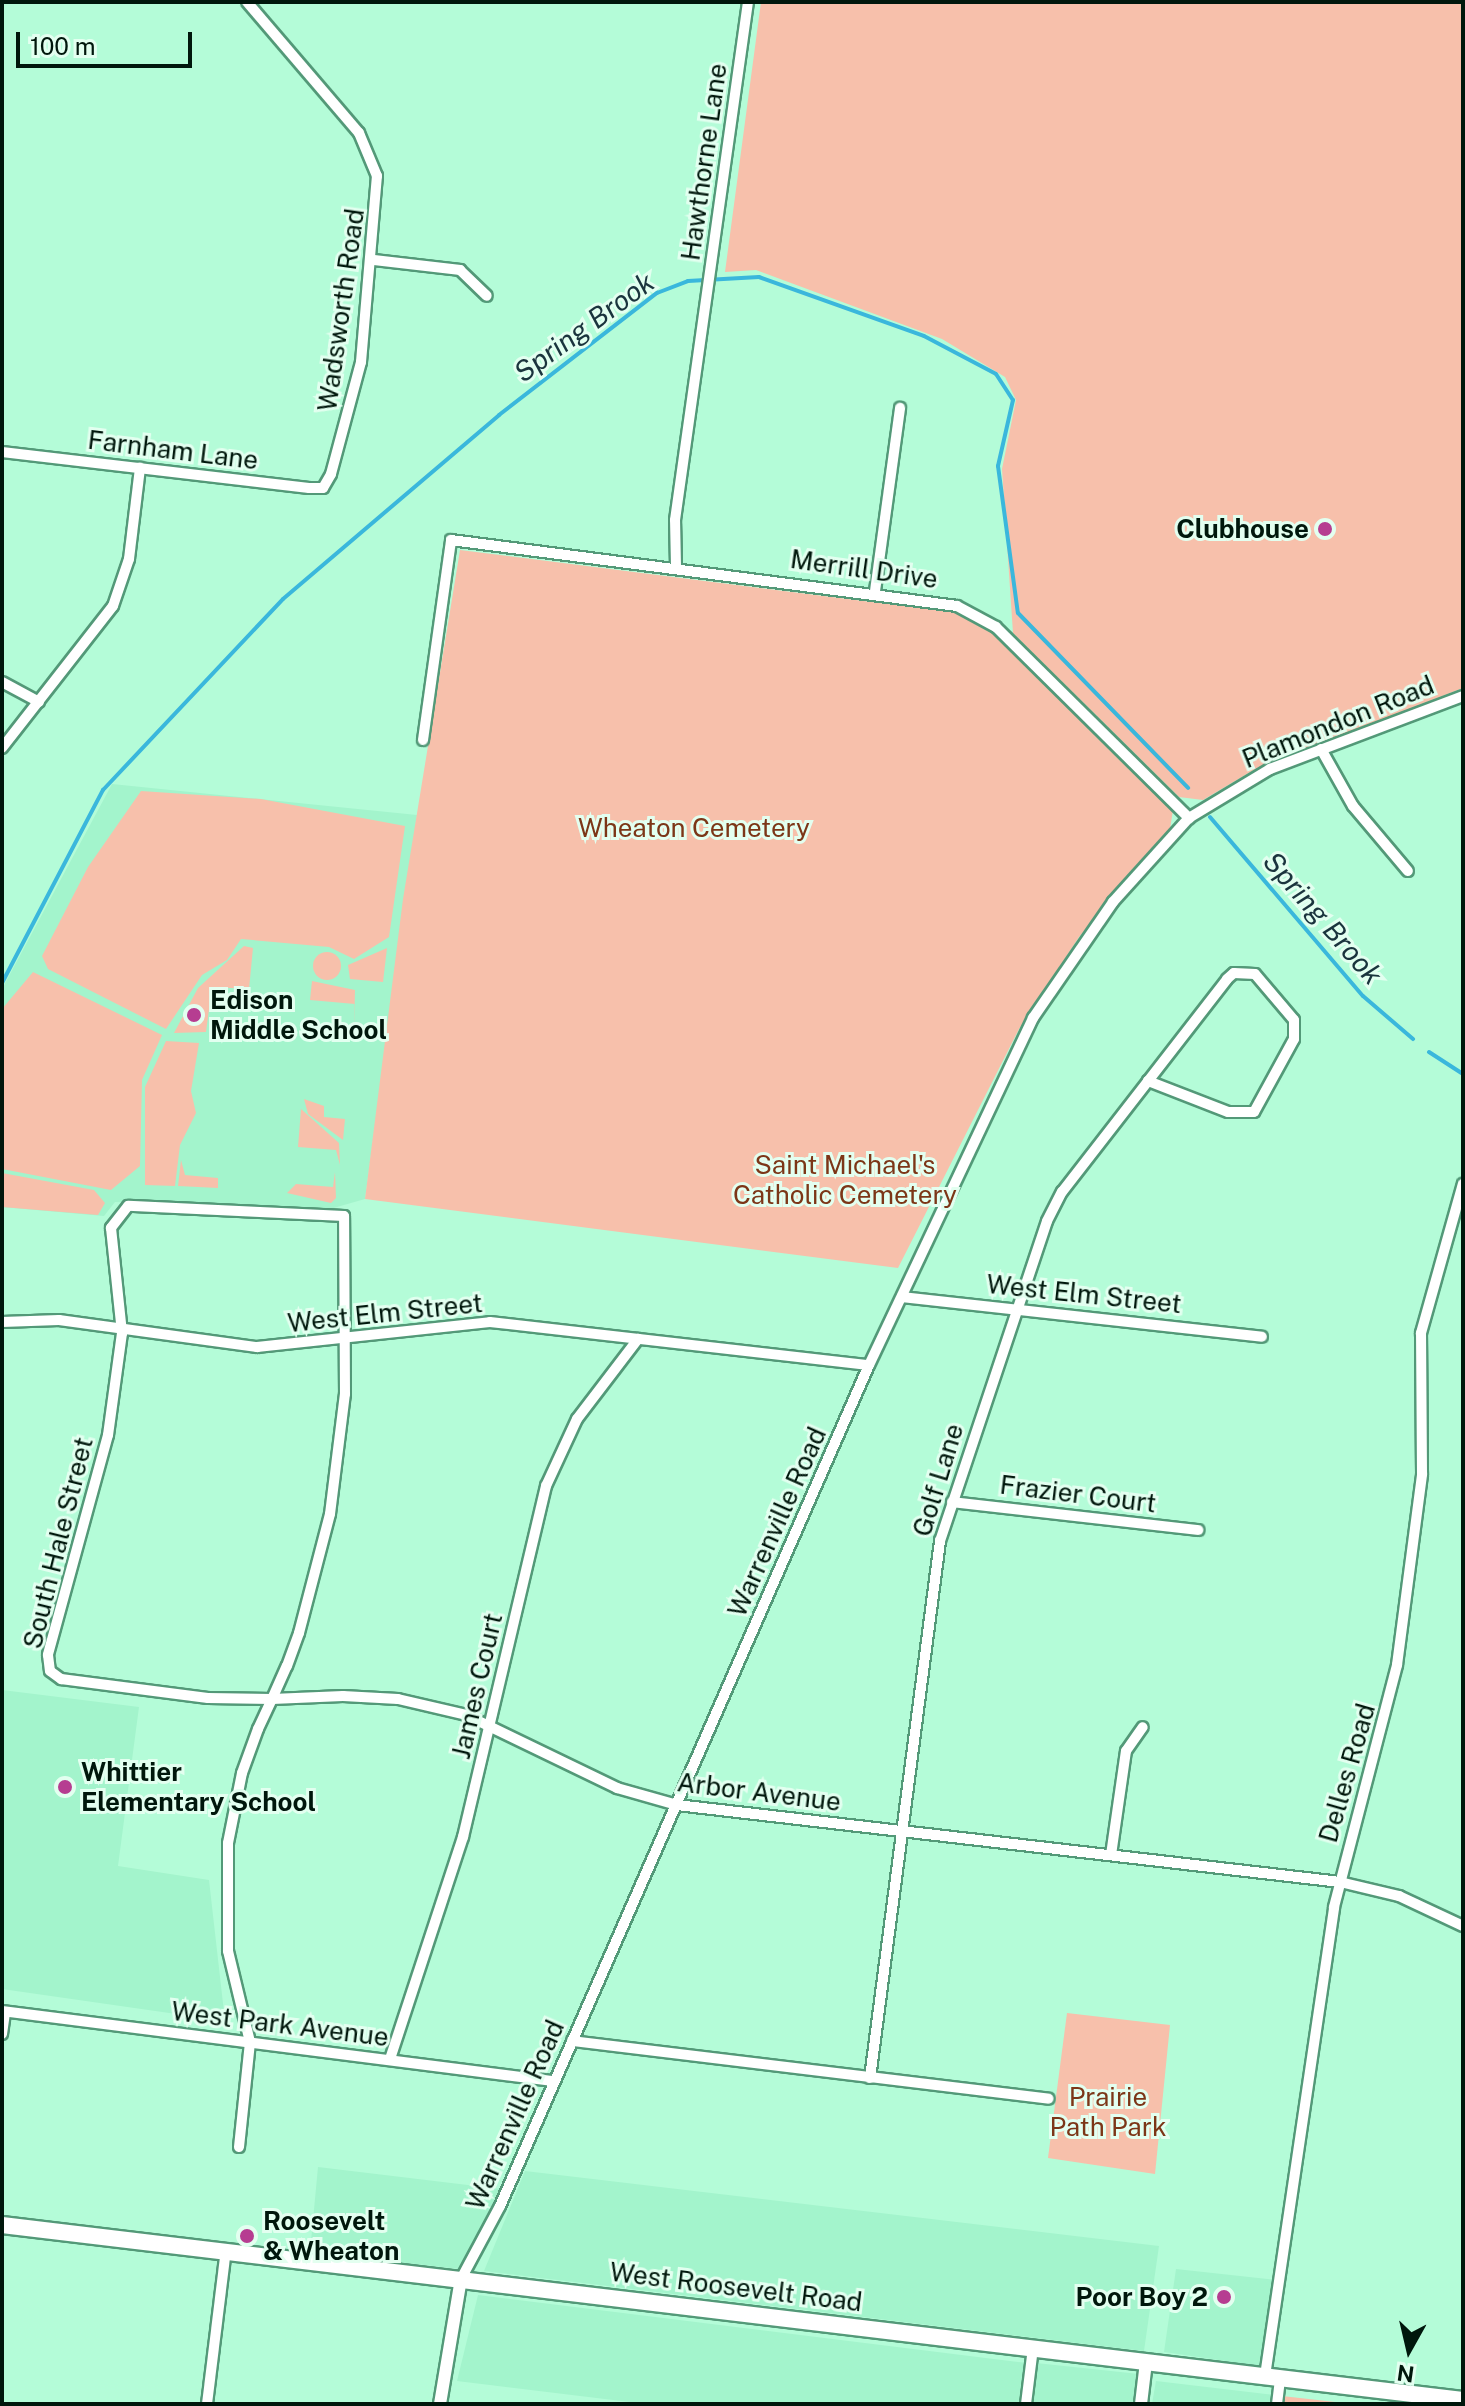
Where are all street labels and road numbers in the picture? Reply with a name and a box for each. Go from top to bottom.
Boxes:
street label: Hawthorne Lane [675,61,733,263]
street label: Wadsworth Road [311,207,371,413]
street label: Farnham Lane [86,424,260,476]
street label: Merrill Drive [788,543,940,595]
street label: Plamondon Road [1238,669,1438,775]
street label: West Elm Street [985,1268,1183,1320]
street label: West Elm Street [286,1287,484,1339]
street label: Golf Lane [906,1420,970,1540]
street label: Warrenville Road [721,1422,833,1622]
street label: South Hale Street [17,1434,99,1652]
street label: Frazier Court [998,1469,1158,1519]
street label: James Court [445,1610,509,1762]
street label: Delles Road [1312,1700,1382,1846]
street label: Arbor Avenue [675,1766,843,1818]
street label: West Park Avenue [170,1995,390,2053]
street label: Warrenville Road [459,2015,571,2215]
street label: West Roosevelt Road [608,2256,864,2318]

